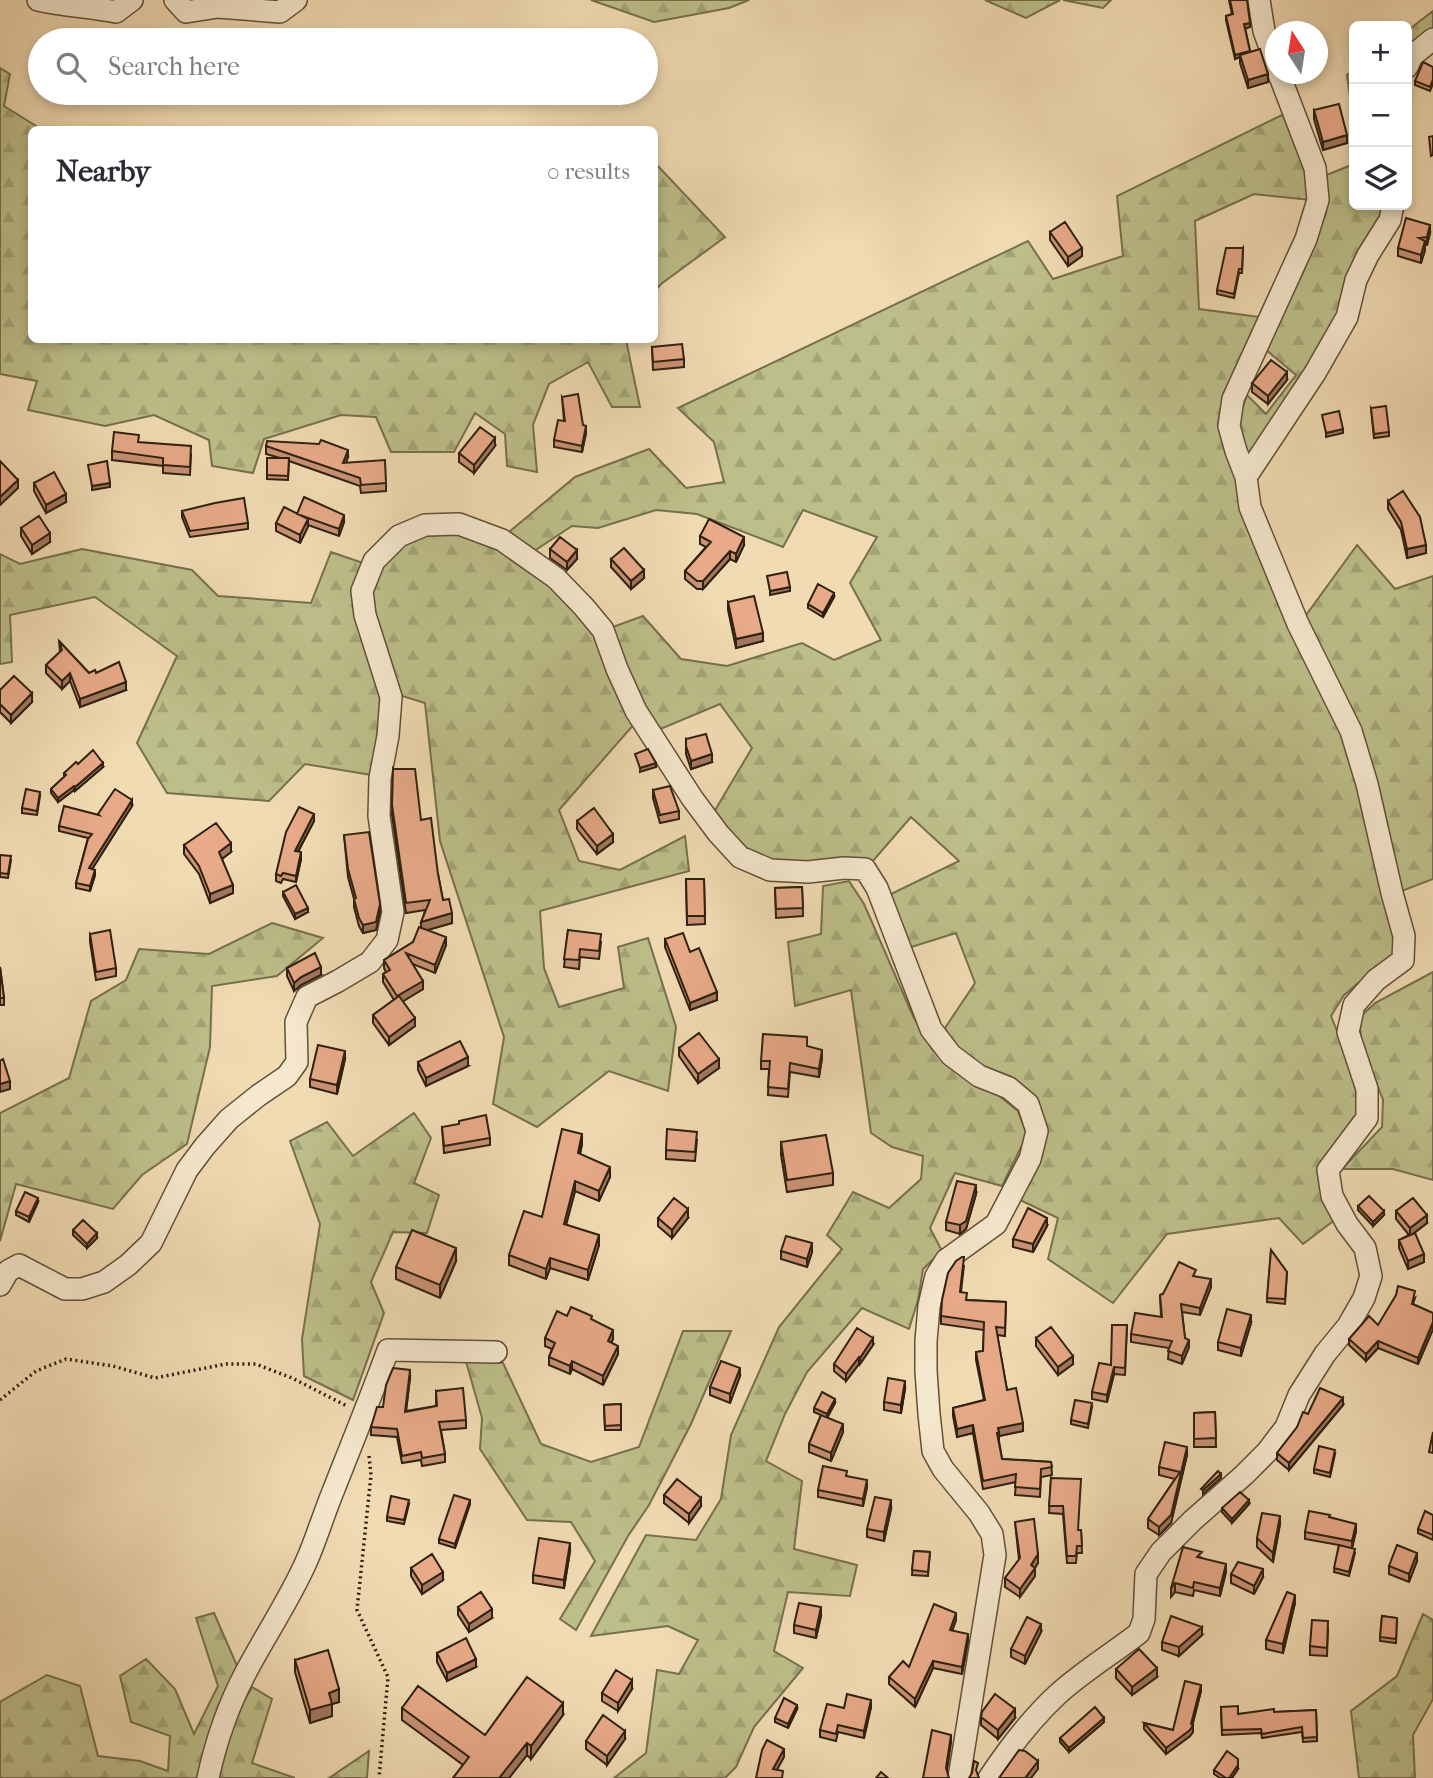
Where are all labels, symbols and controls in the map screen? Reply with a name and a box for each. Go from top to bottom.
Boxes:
north arrow [1265,21,1328,84]
map controls [1349,21,1412,210]
button: + [1349,21,1412,84]
search box [28,28,658,105]
icon: search [52,48,90,86]
text: Search here [108,51,240,82]
button: − [1349,84,1412,147]
button: layers [1349,147,1412,210]
text: Nearby [56,154,151,189]
text: 0 results [547,158,630,185]

